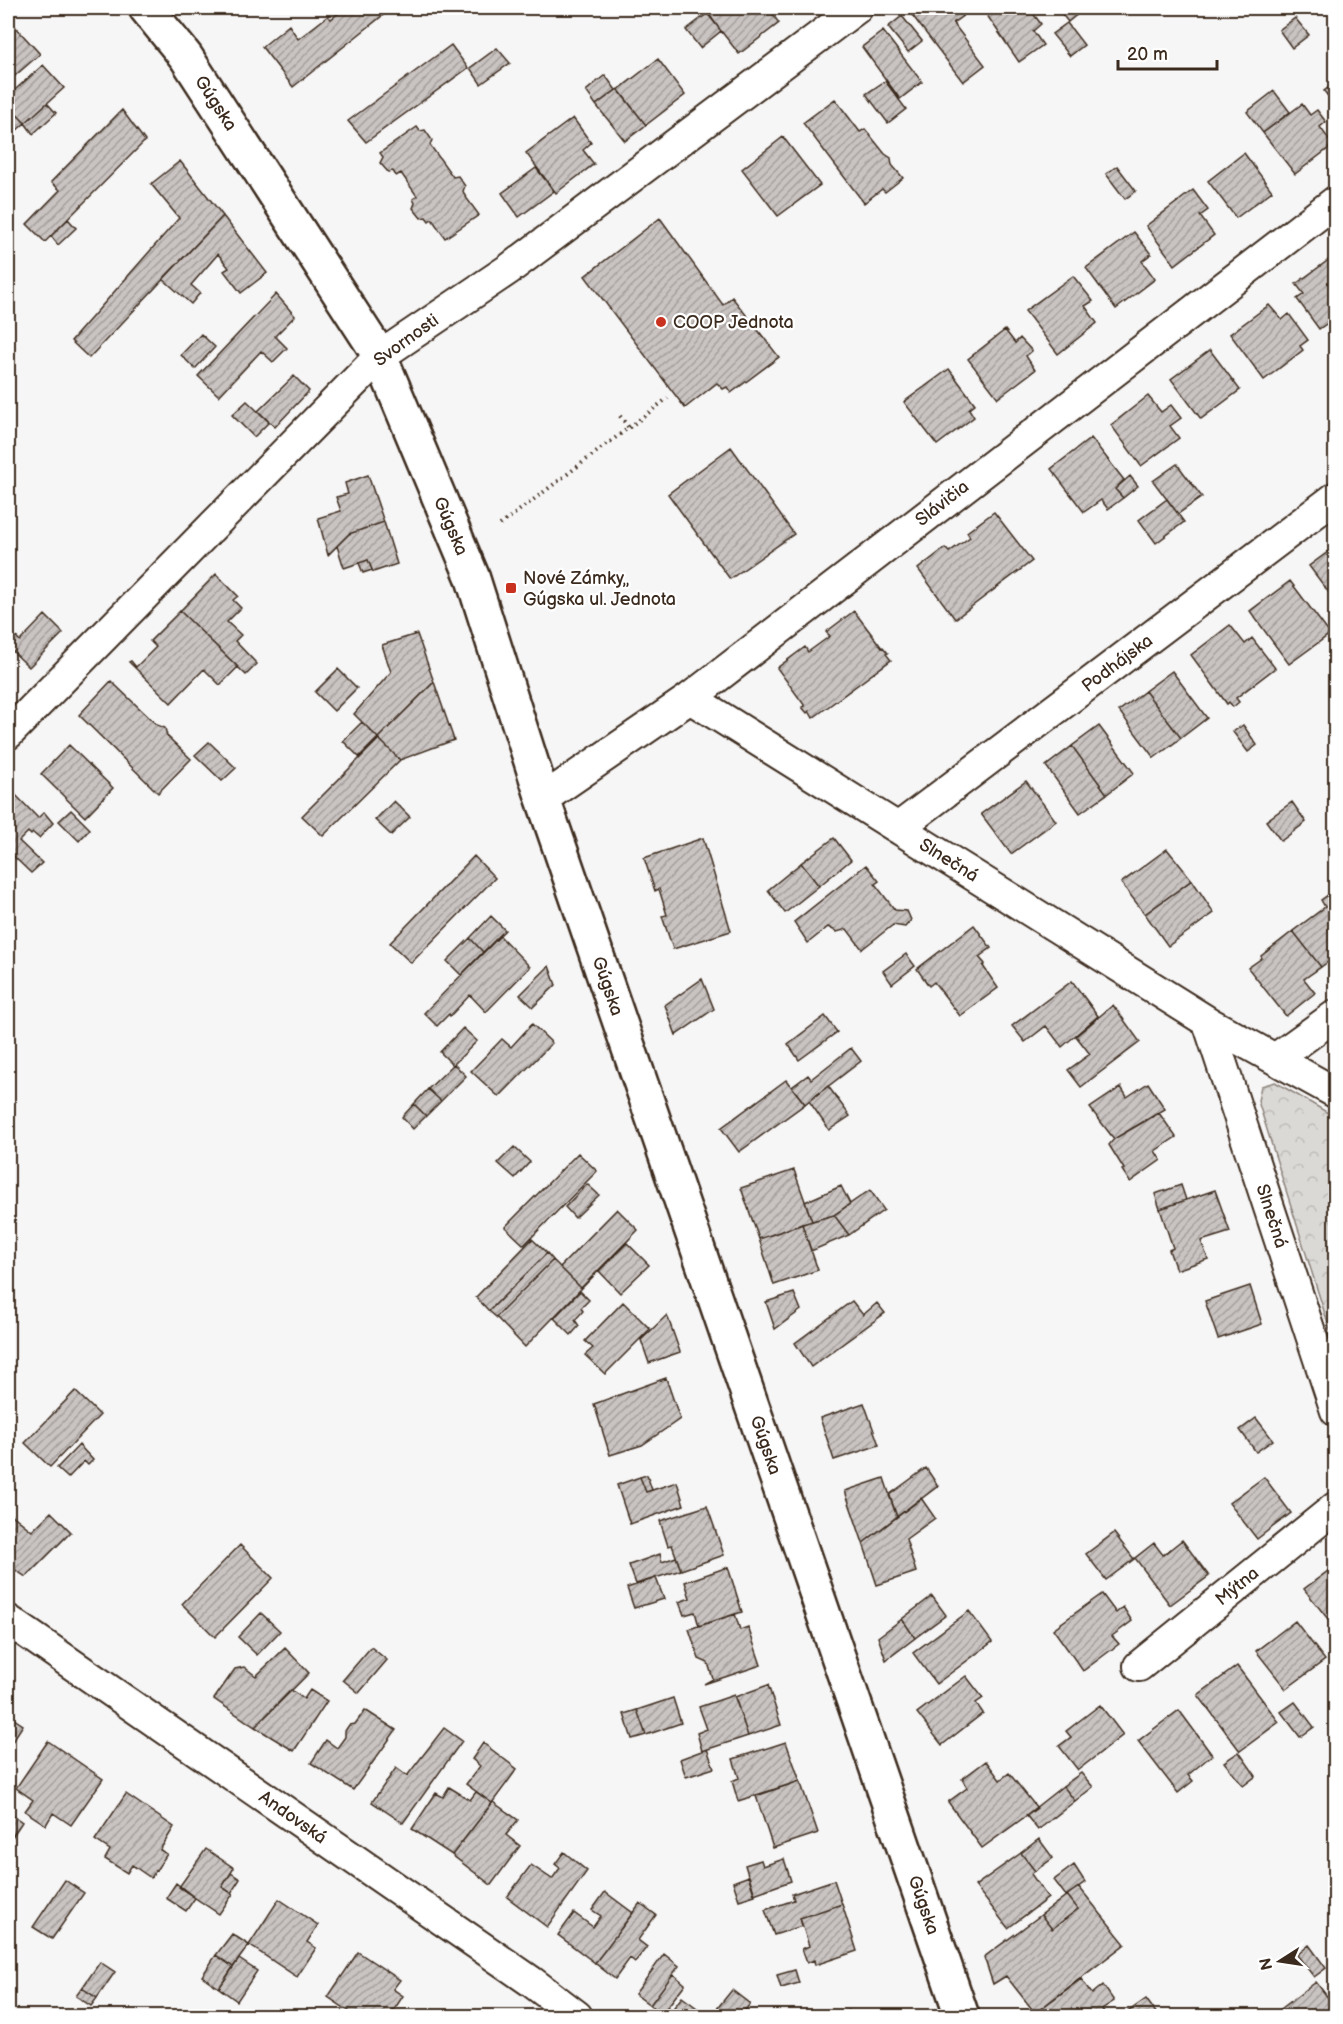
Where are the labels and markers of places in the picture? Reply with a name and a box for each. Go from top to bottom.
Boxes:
place label: COOP Jednota [673,312,794,333]
marker: COOP Jednota [654,315,668,329]
place label: Nové Zámky,, Gúgska ul. Jednota [523,568,676,610]
marker: Nové Zámky,, Gúgska ul. Jednota [504,581,518,595]

